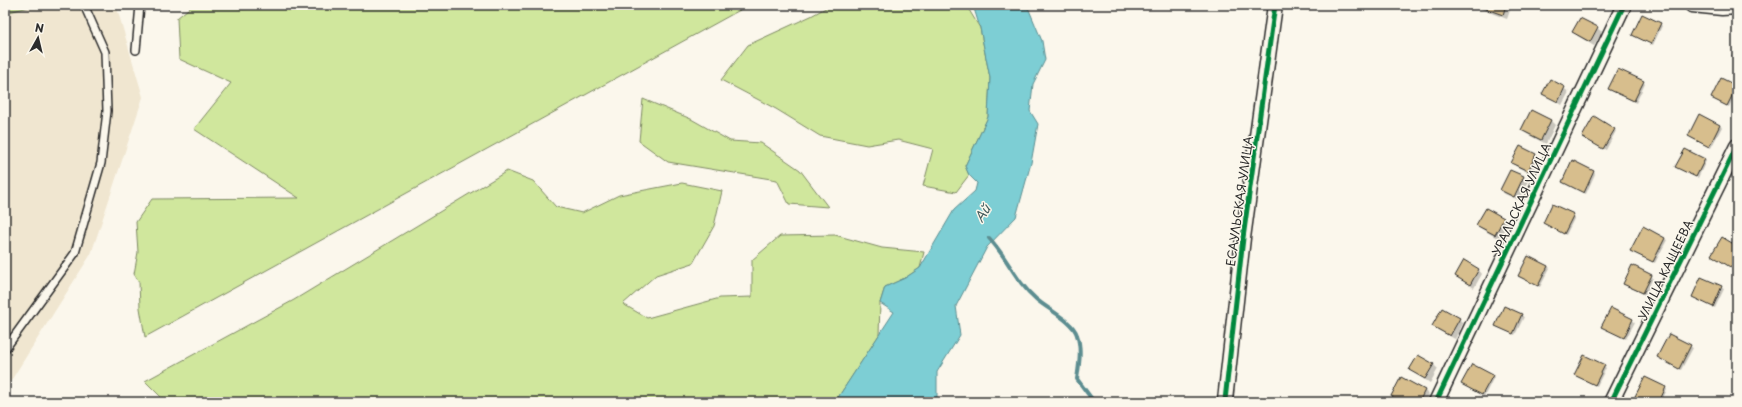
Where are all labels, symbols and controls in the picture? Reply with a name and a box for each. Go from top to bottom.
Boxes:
north arrow [18,18,58,58]
text: N [34,19,45,37]
street label: ЕСАУЛЬСКАЯ УЛИЦА [1221,135,1257,267]
street label: УРАЛЬСКАЯ УЛИЦА [1487,140,1555,258]
water label: Ай [969,199,995,226]
street label: УЛИЦА КАЩЕЕВА [1633,216,1697,323]

